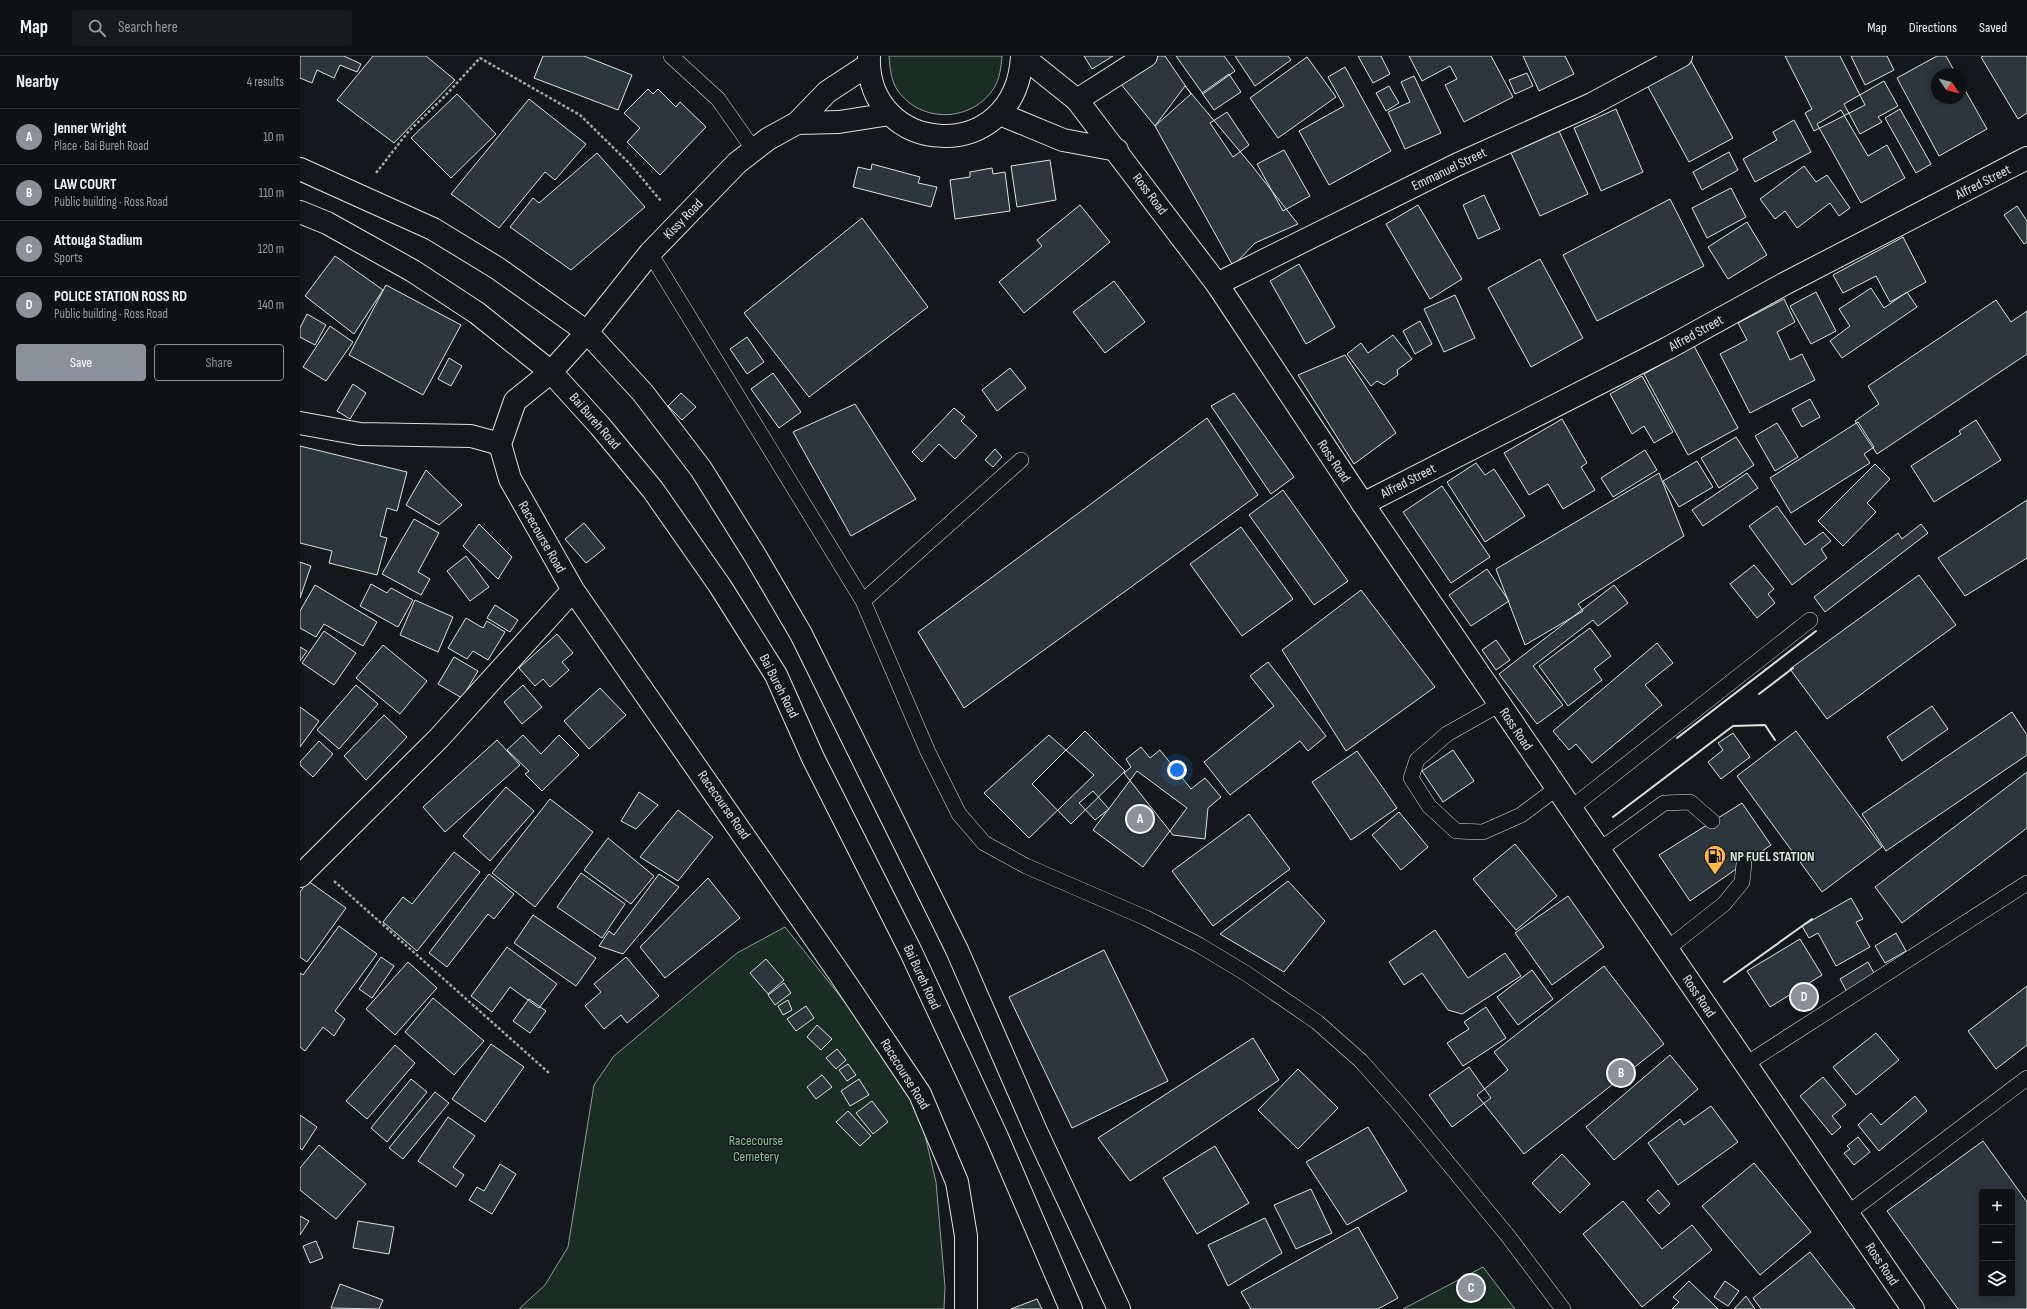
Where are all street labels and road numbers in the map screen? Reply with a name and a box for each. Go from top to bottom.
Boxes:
street label: Emmanuel Street [1409,144,1489,194]
street label: Alfred Street [1952,161,2014,204]
street label: Ross Road [1129,170,1171,218]
street label: Kissy Road [660,195,707,243]
street label: Alfred Street [1665,311,1726,355]
street label: Bai Bureh Road [566,389,624,453]
street label: Ross Road [1314,437,1354,486]
street label: Alfred Street [1377,460,1439,503]
street label: Racecourse Road [515,498,569,576]
street label: Bai Bureh Road [756,651,802,721]
street label: Ross Road [1496,705,1536,754]
street label: Racecourse Road [694,767,754,843]
street label: Bai Bureh Road [900,942,944,1012]
street label: Ross Road [1679,972,1719,1021]
street label: Racecourse Road [877,1036,934,1113]
street label: Ross Road [1862,1240,1902,1289]

